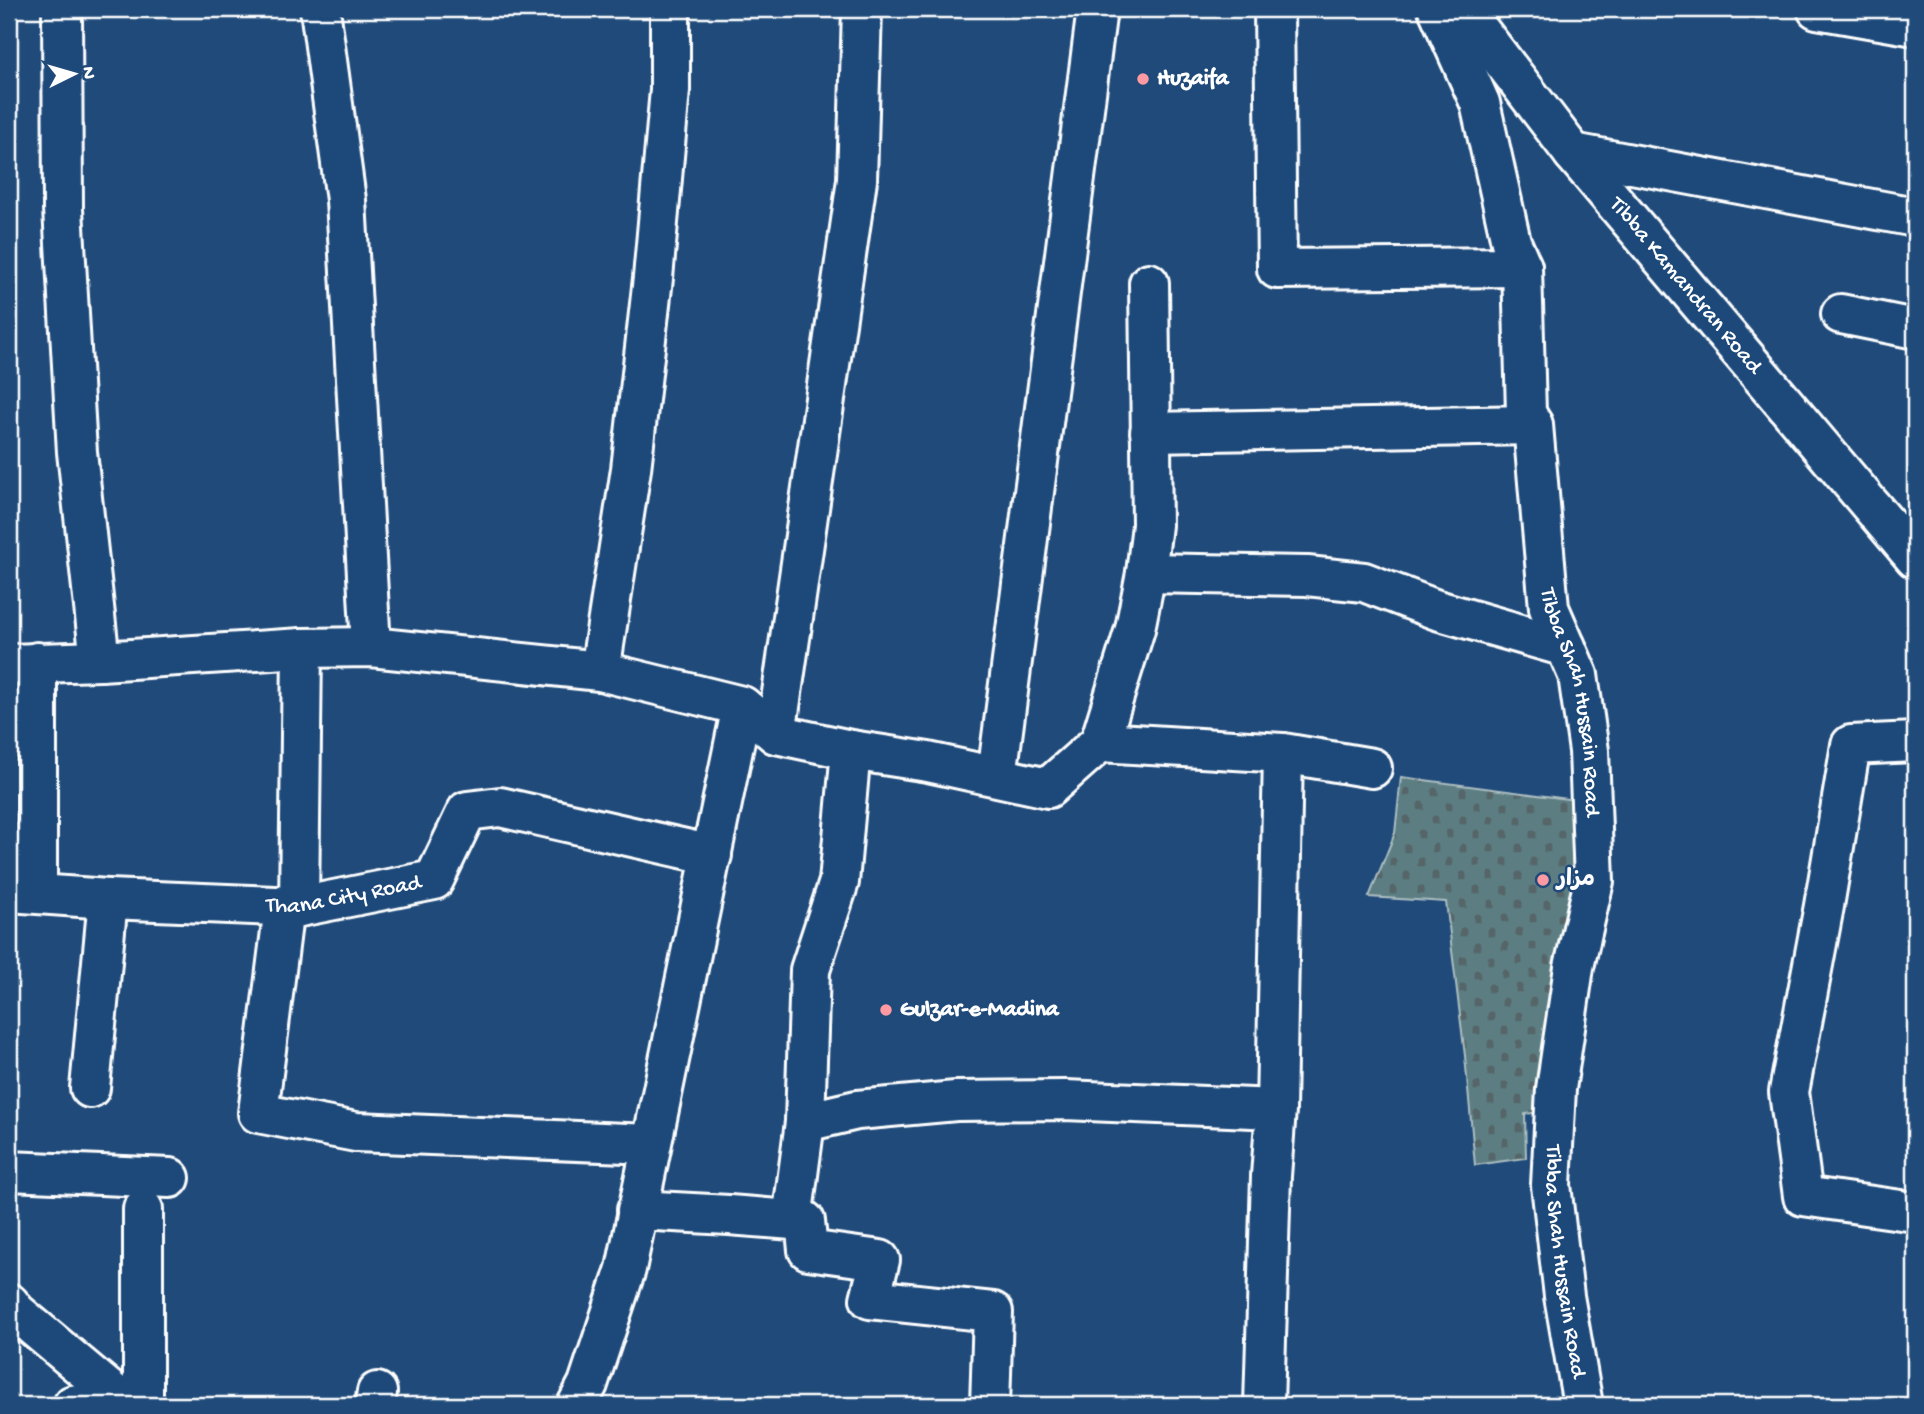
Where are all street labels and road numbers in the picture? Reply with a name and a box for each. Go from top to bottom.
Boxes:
street label: Tibba Kamandran Road [1602,190,1768,381]
street label: Tibba Shah Hussain Road [1534,585,1605,819]
street label: Thana City Road [264,869,425,921]
street label: Tibba Shah Hussain Road [1537,1142,1592,1382]

